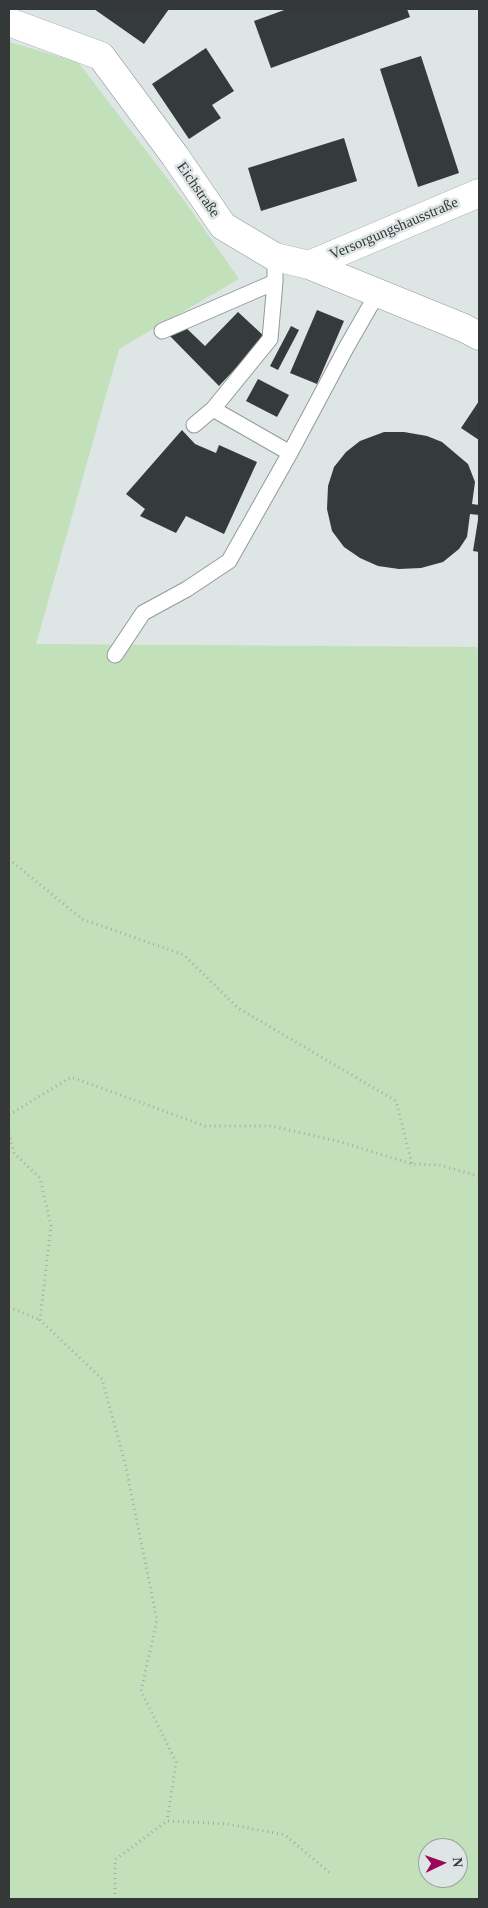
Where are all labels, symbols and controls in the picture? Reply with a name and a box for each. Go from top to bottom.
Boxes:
street label: Eichstraße [172,159,224,221]
street label: Versorgungshausstraße [327,194,461,264]
north arrow [418,1838,468,1888]
text: N [450,1857,465,1868]

